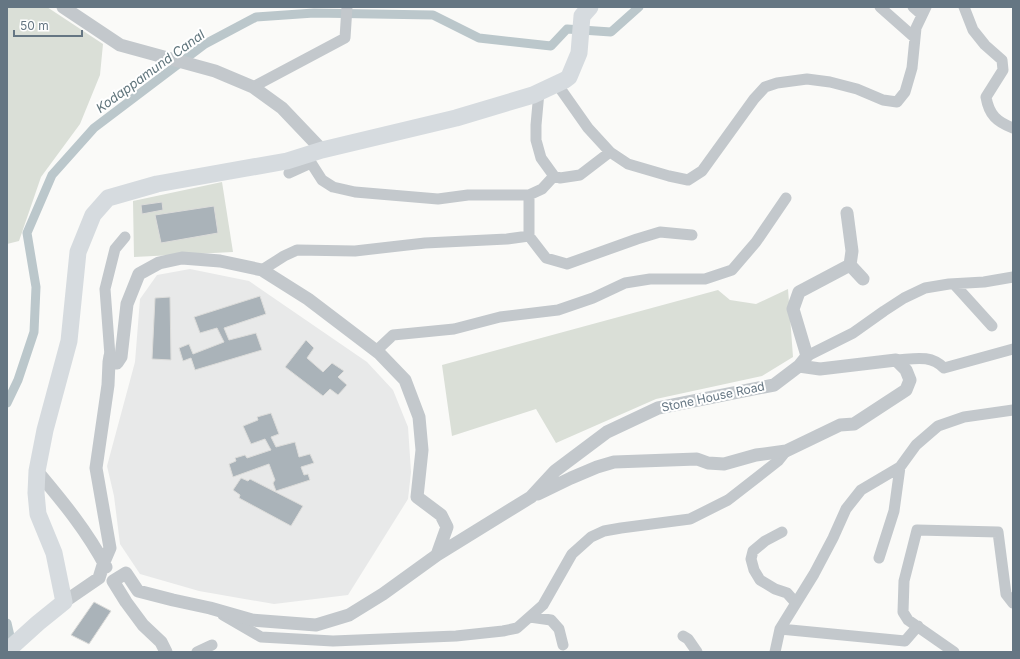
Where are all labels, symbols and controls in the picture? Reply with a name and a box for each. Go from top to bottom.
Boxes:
scale bar [14,12,82,38]
text: 50 m [20,18,49,33]
water label: Kodappamund Canal [92,26,208,116]
street label: Stone House Road [660,378,766,415]

